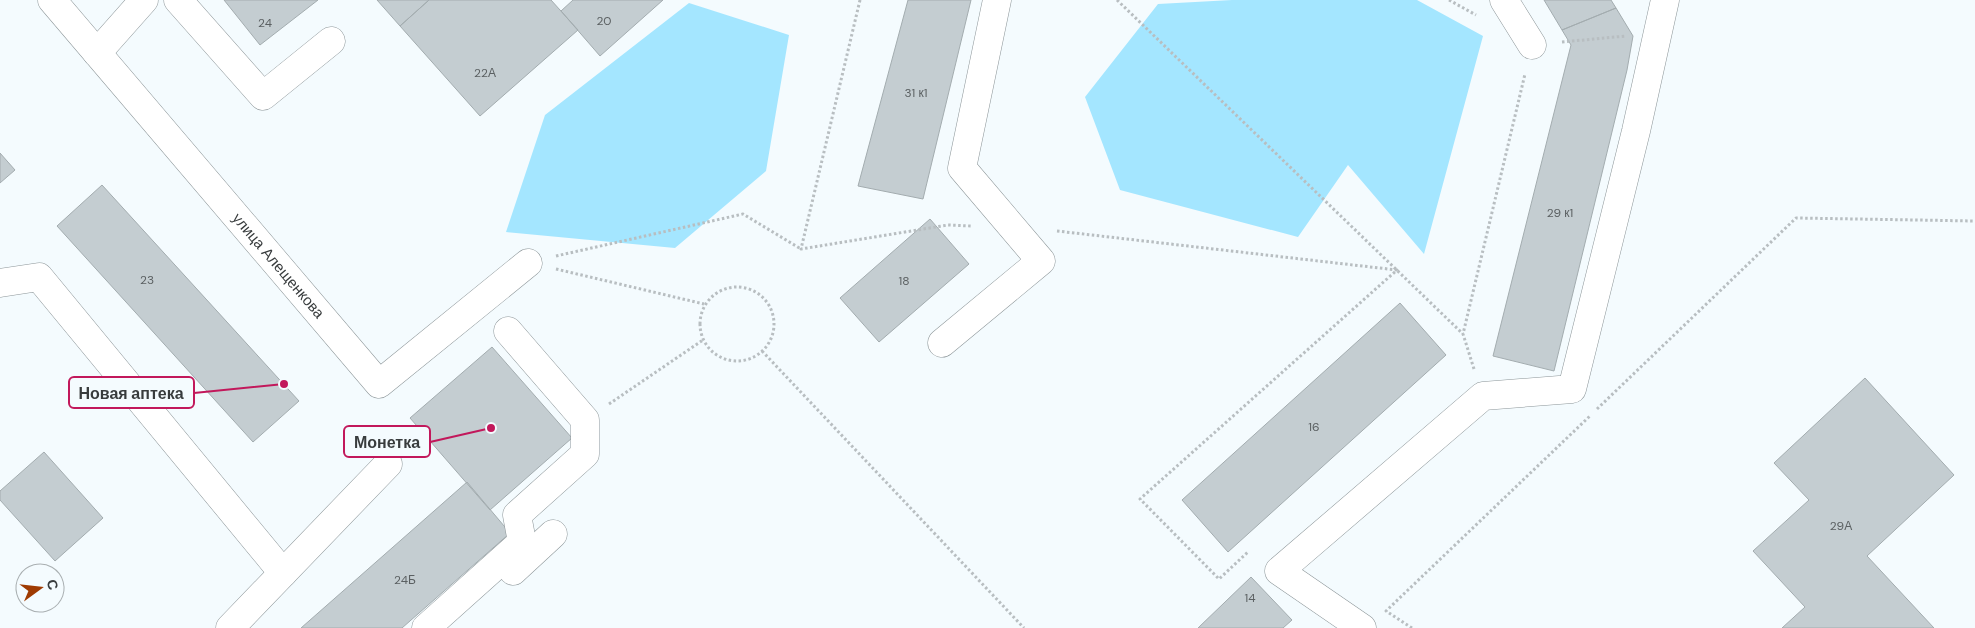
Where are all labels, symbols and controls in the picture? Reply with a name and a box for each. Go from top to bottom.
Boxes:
house number: 20 [596,13,612,29]
house number: 24 [258,15,272,31]
house number: 22А [474,65,496,81]
house number: 31 к1 [905,85,927,101]
house number: 29 к1 [1547,205,1573,221]
street label: улица Алещенкова [228,209,329,323]
house number: 23 [140,272,154,288]
house number: 18 [898,273,910,289]
callout: Новая аптека [69,377,194,408]
text: Новая аптека [78,383,184,404]
house number: 16 [1308,419,1320,435]
callout: Монетка [344,426,430,457]
text: Монетка [354,432,420,453]
house number: 29А [1830,518,1852,534]
north arrow [15,563,65,613]
house number: 24Б [394,572,416,588]
text: С [43,577,63,592]
house number: 14 [1244,590,1256,606]

